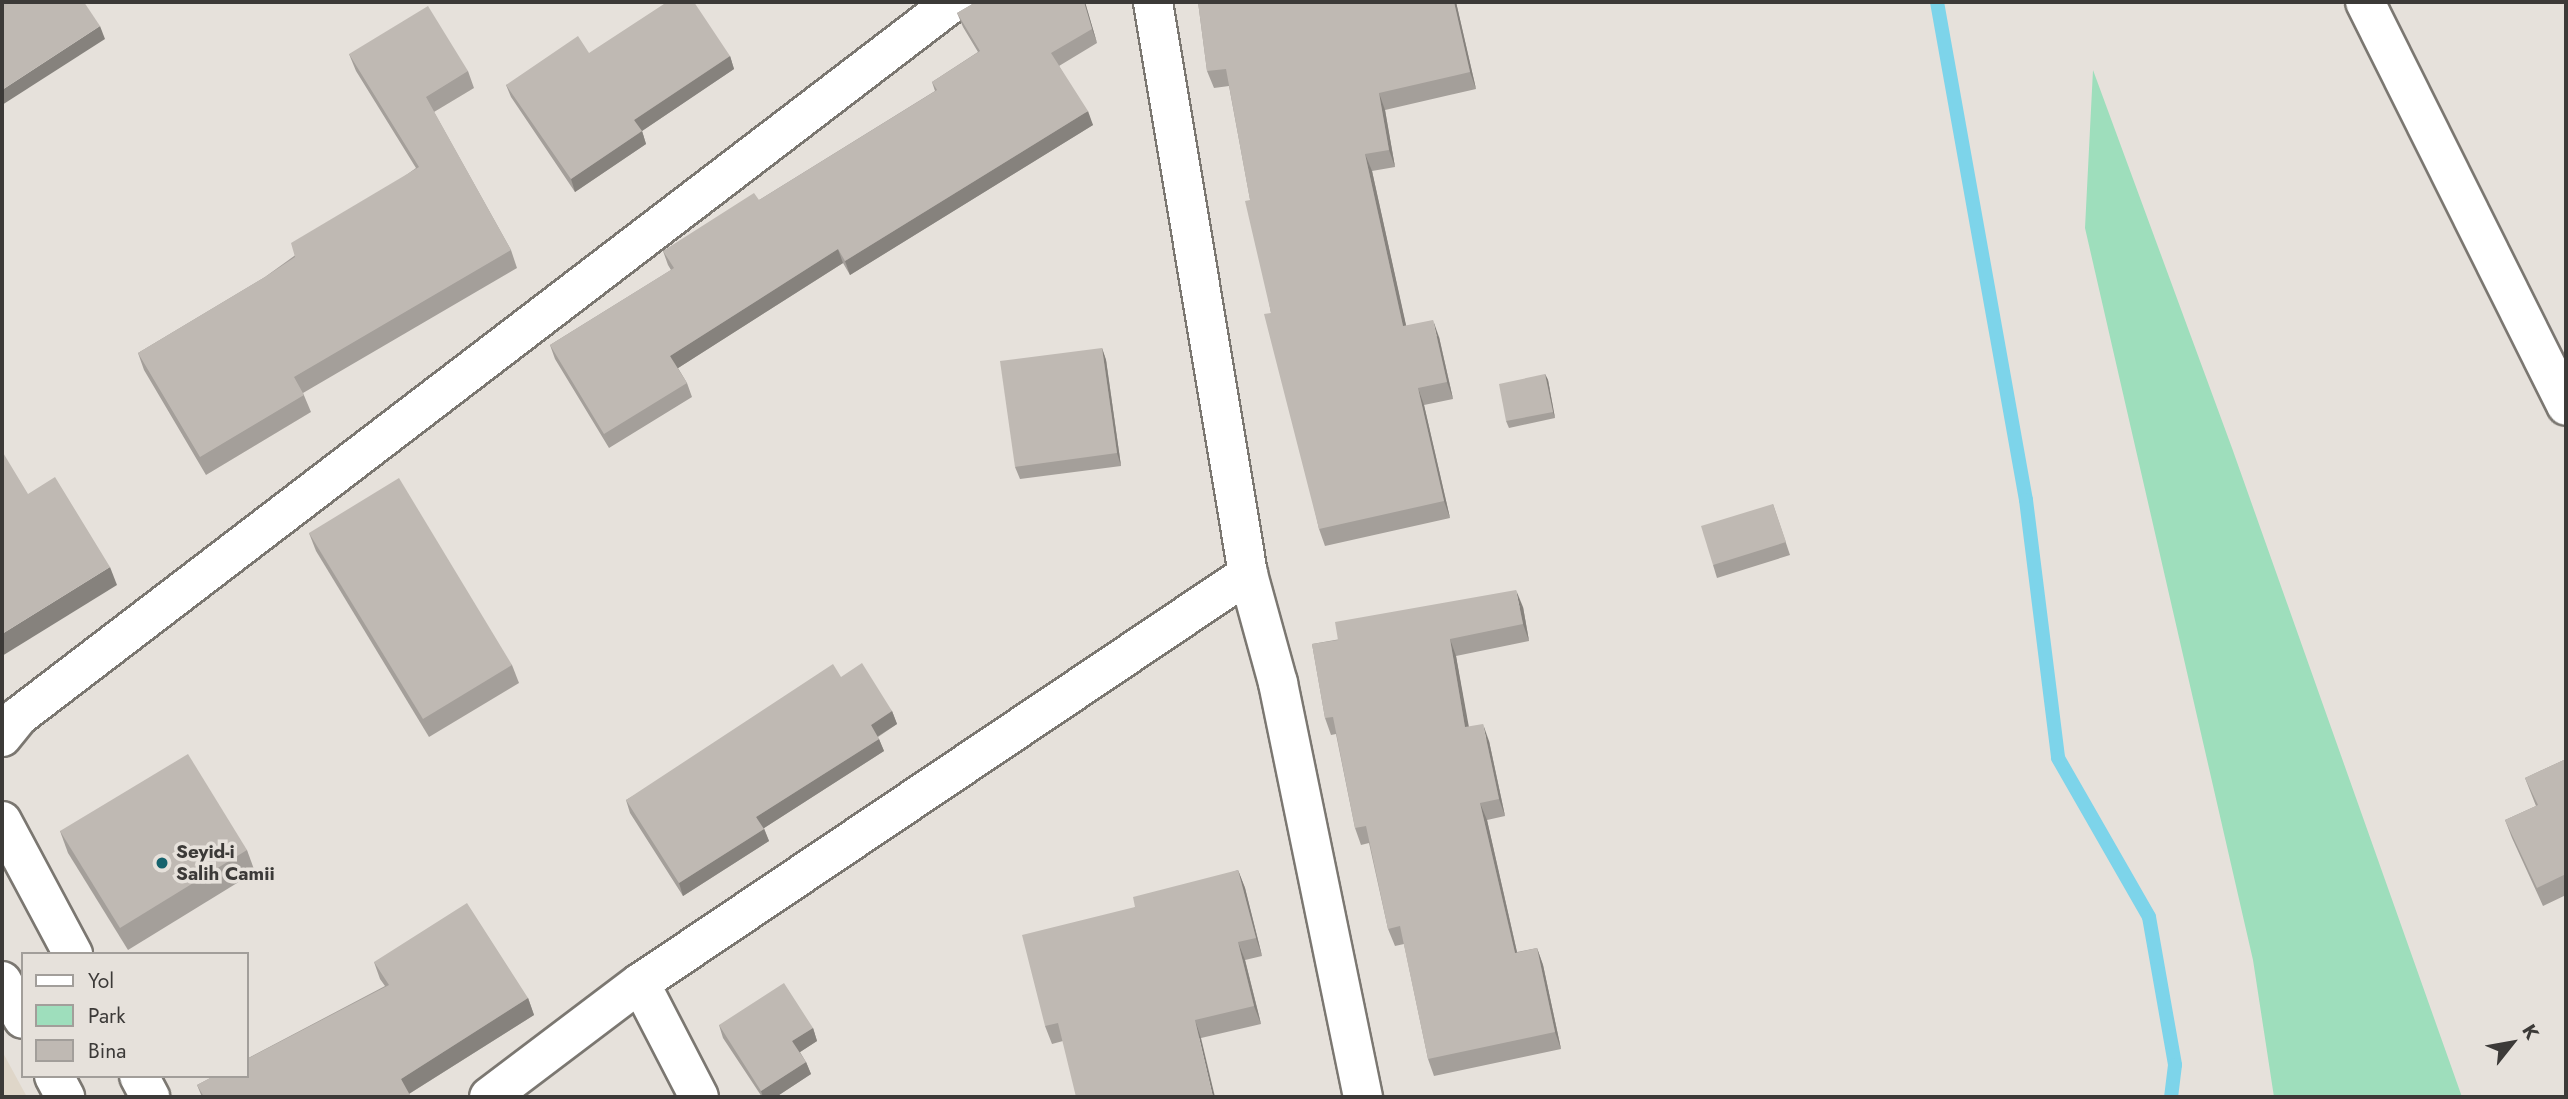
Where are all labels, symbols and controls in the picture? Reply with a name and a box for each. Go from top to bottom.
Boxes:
place label: Seyid-i Salih Camii [176,841,275,885]
marker: Seyid-i Salih Camii [154,855,170,871]
legend [21,952,248,1078]
text: Yol [88,966,114,996]
text: Park [88,1001,125,1031]
north arrow [2477,1008,2547,1078]
text: K [2515,1019,2545,1045]
text: Bina [88,1036,126,1066]

